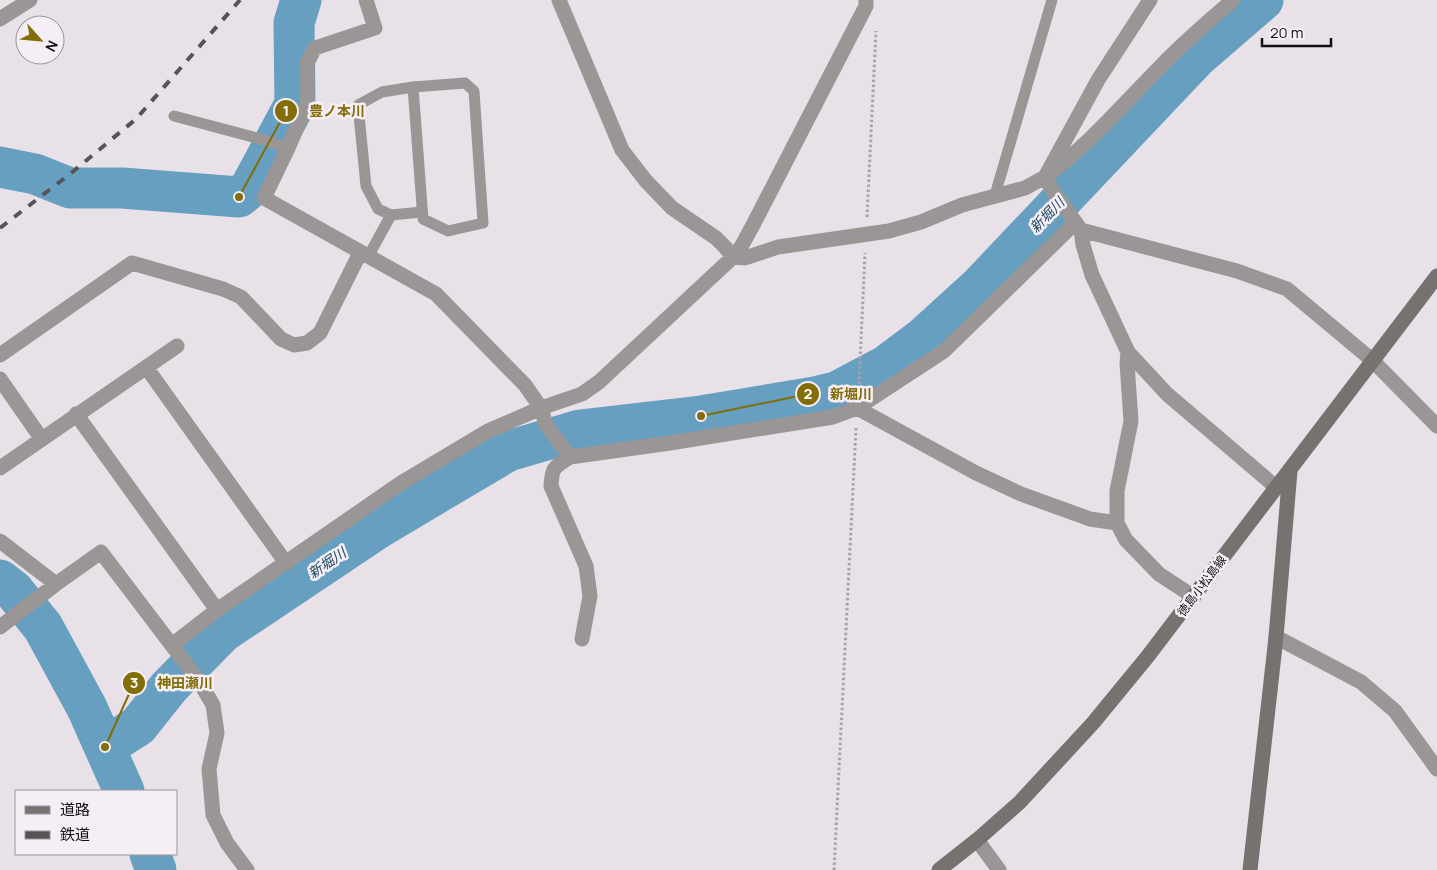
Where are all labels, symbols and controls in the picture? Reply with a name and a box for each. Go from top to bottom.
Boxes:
north arrow [15,15,65,65]
scale bar [1262,15,1331,47]
text: 20 m [1270,22,1303,43]
text: N [41,37,63,55]
callout: 豊ノ本川 [274,96,375,125]
text: 1 [283,100,289,121]
text: 豊ノ本川 [309,101,365,120]
water label: 新堀川 [1025,192,1069,236]
callout: 新堀川 [795,379,882,408]
text: 2 [804,383,813,404]
text: 新堀川 [830,384,872,403]
water label: 新堀川 [304,542,351,582]
street label: 徳島小松島線 [1173,552,1230,620]
callout: 神田瀬川 [122,669,223,698]
text: 3 [130,672,138,693]
text: 神田瀬川 [157,673,213,692]
legend [15,790,178,855]
text: 道路 [60,799,90,820]
text: 鉄道 [60,824,90,845]

